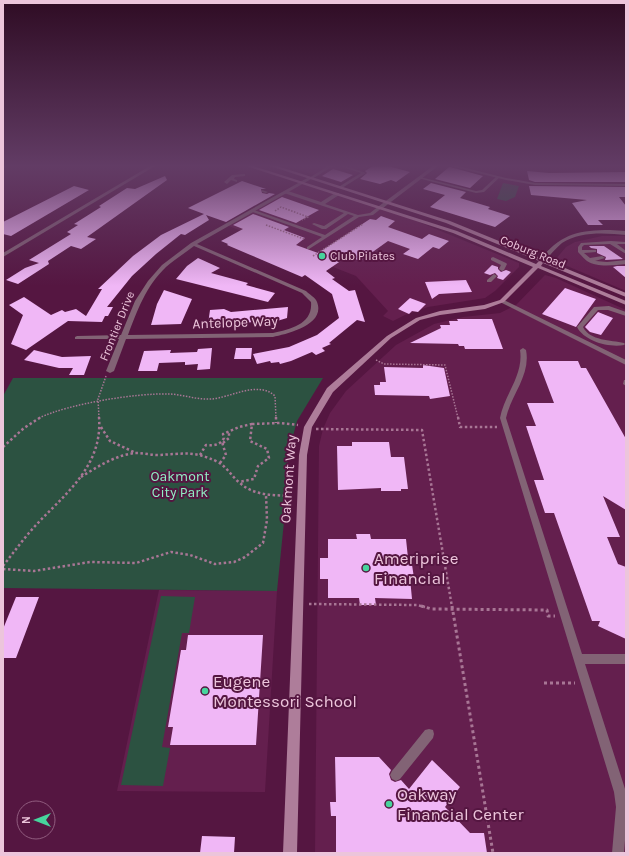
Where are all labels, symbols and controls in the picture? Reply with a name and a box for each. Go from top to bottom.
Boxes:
street label: Coburg Road [498,232,568,272]
place label: Club Pilates [330,249,395,263]
marker: Club Pilates [317,251,327,261]
street label: Frontier Drive [97,289,137,363]
street label: Antelope Way [192,312,279,332]
street label: Oakmont Way [277,434,300,524]
park label: Oakmont City Park [150,468,210,501]
place label: Ameriprise Financial [374,548,458,588]
marker: Ameriprise Financial [361,563,371,573]
place label: Eugene Montessori School [213,671,357,711]
marker: Eugene Montessori School [200,686,210,696]
place label: Oakway Financial Center [397,784,524,824]
marker: Oakway Financial Center [384,799,394,809]
north arrow [16,800,56,840]
text: N [20,816,33,824]

